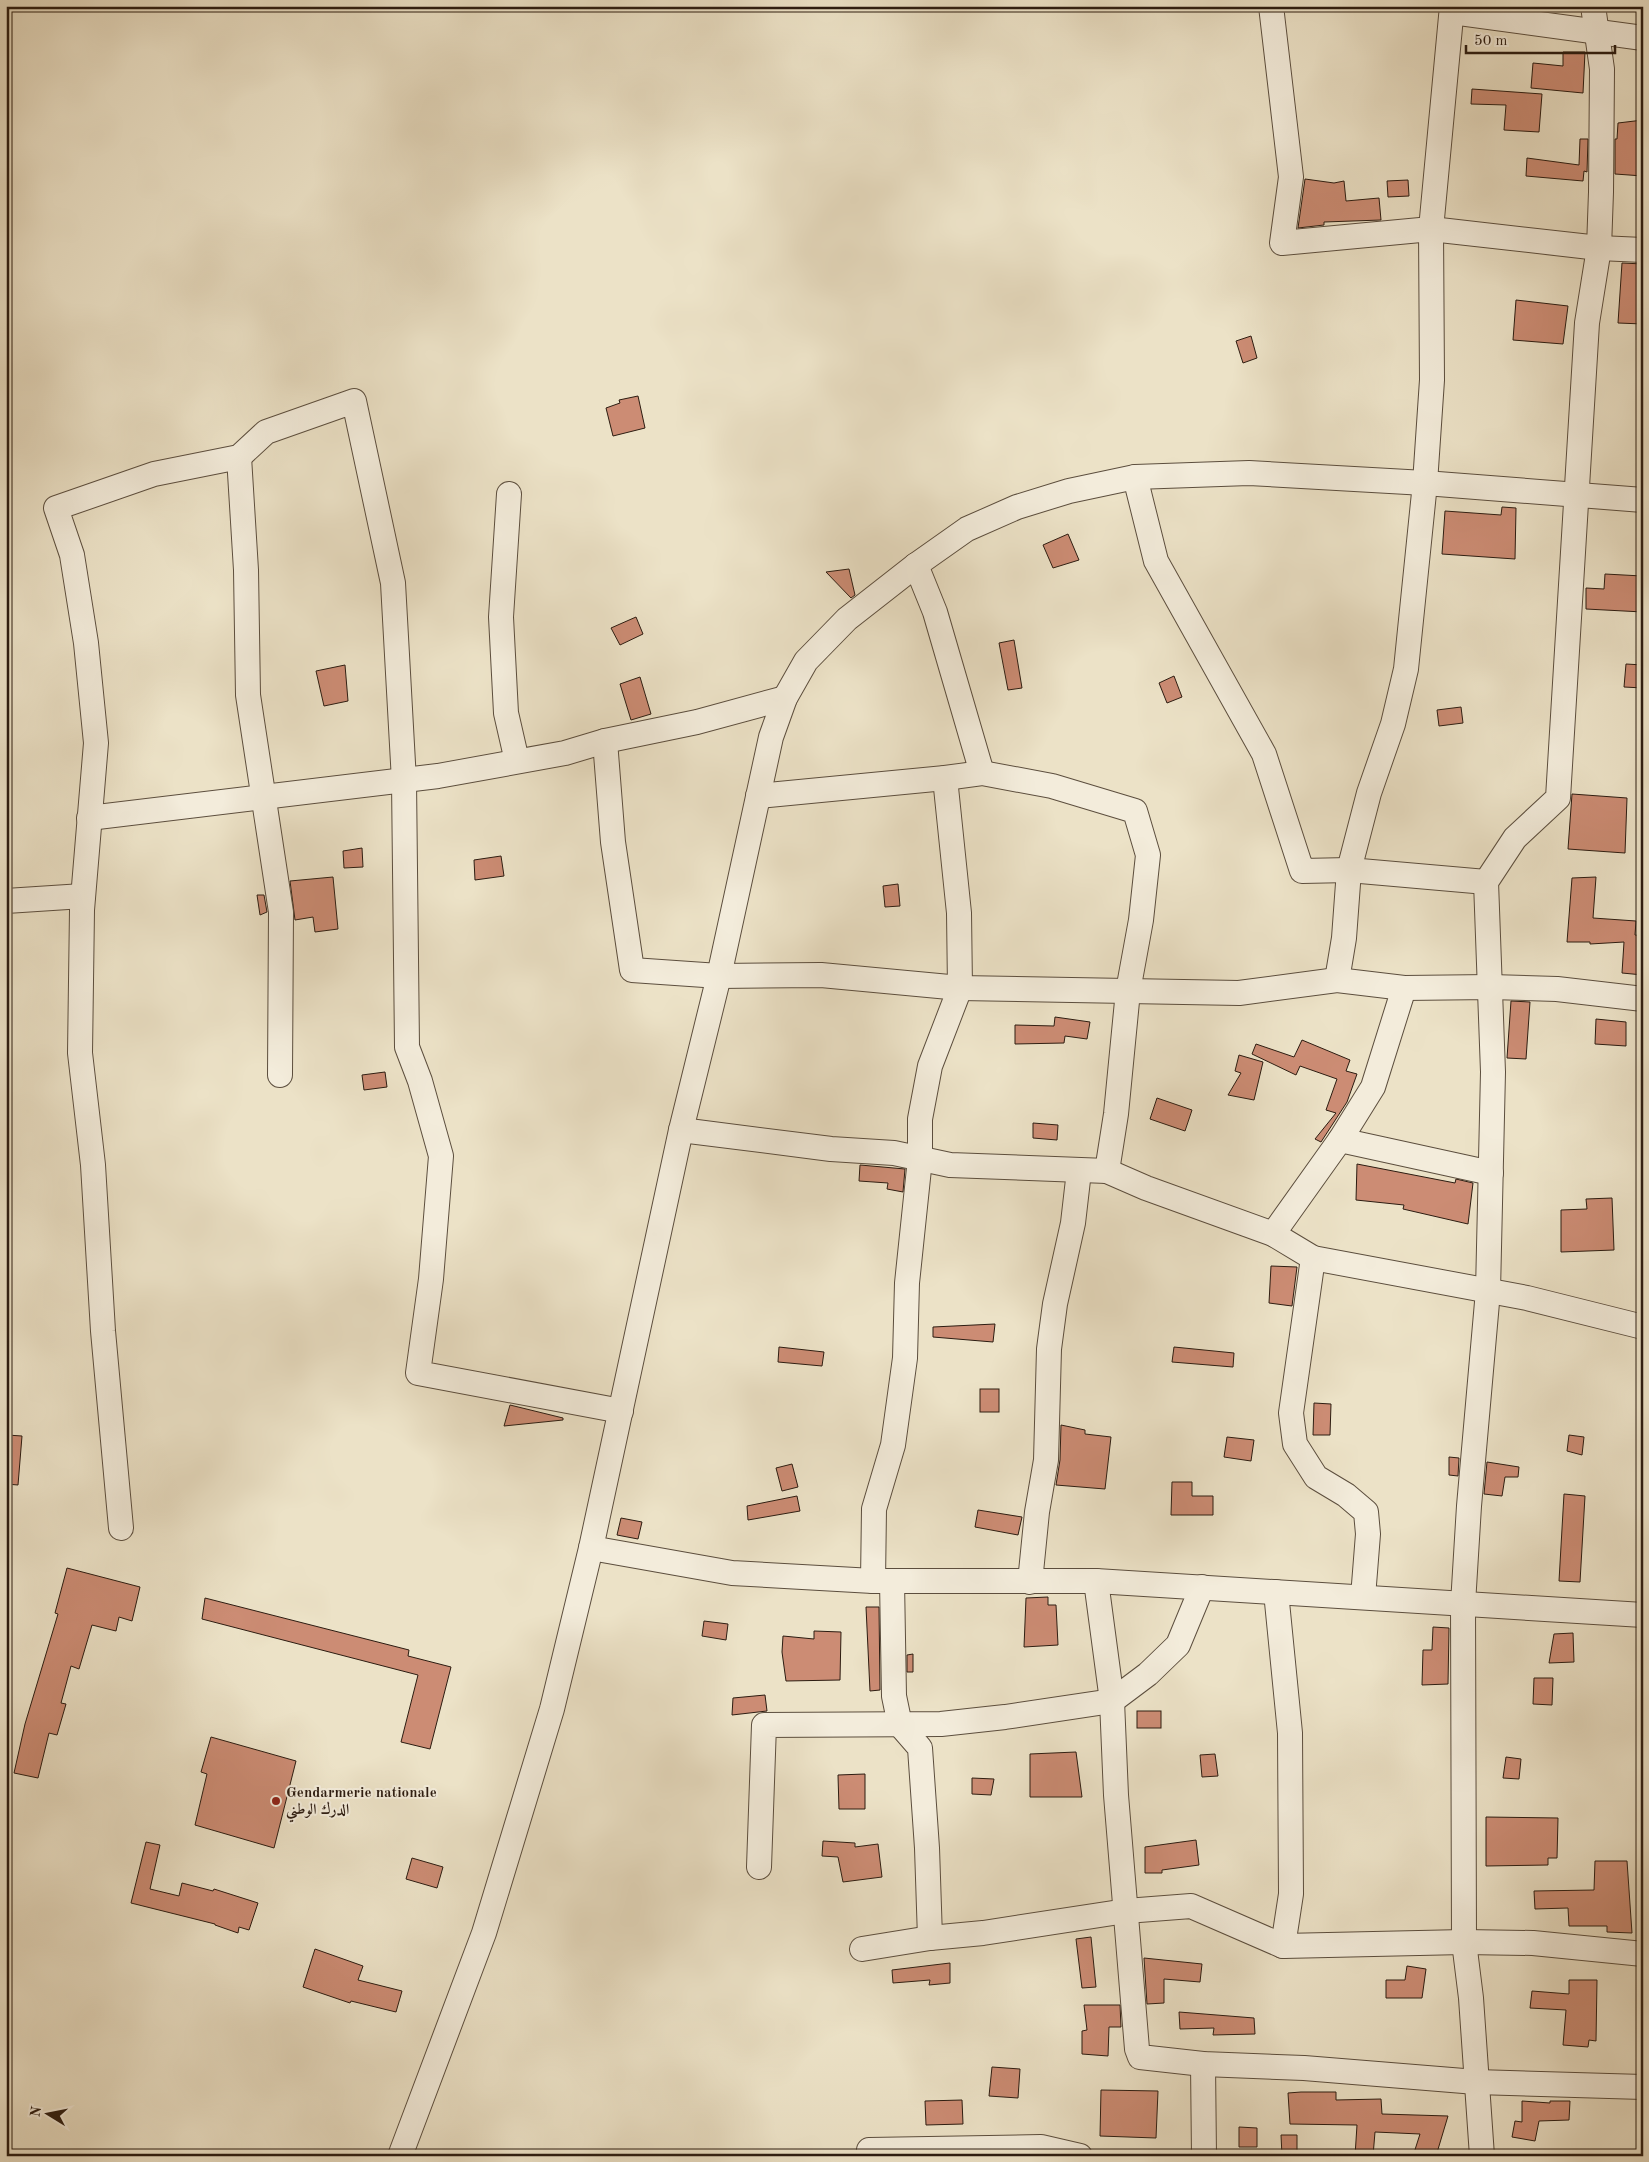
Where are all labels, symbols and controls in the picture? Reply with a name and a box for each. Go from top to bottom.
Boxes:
scale bar [1466,22,1615,54]
text: 50 m [1474,34,1508,49]
place label: Gendarmerie nationale الدرك الوطني [286,1786,437,1823]
marker: Gendarmerie nationale الدرك الوطني [270,1795,282,1807]
north arrow [22,2090,72,2140]
text: N [28,2105,44,2118]

